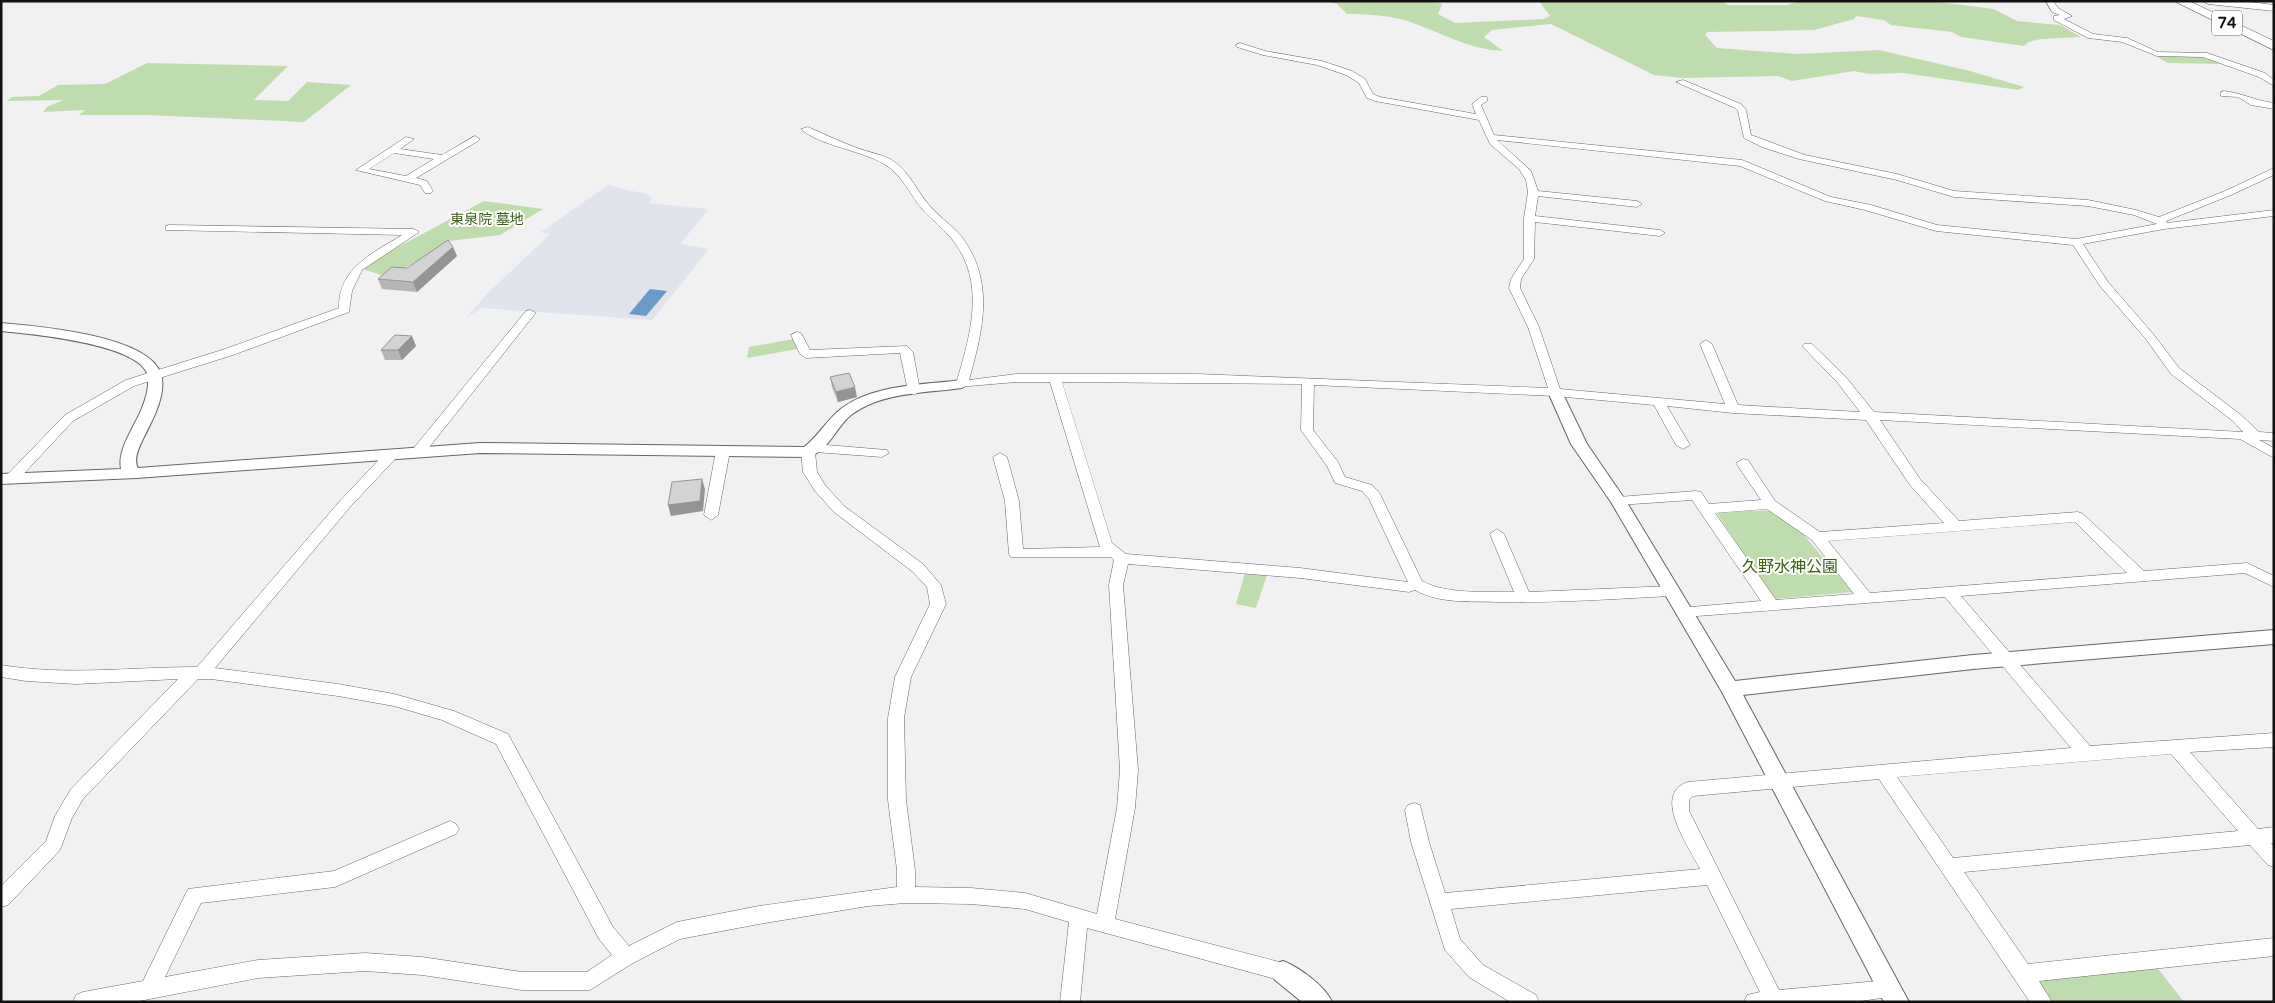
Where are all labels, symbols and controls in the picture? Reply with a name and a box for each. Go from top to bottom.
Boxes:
road number: 74 [2212,10,2242,36]
park label: 東泉院 墓地 [450,211,524,228]
park label: 久野水神公園 [1742,557,1838,577]

